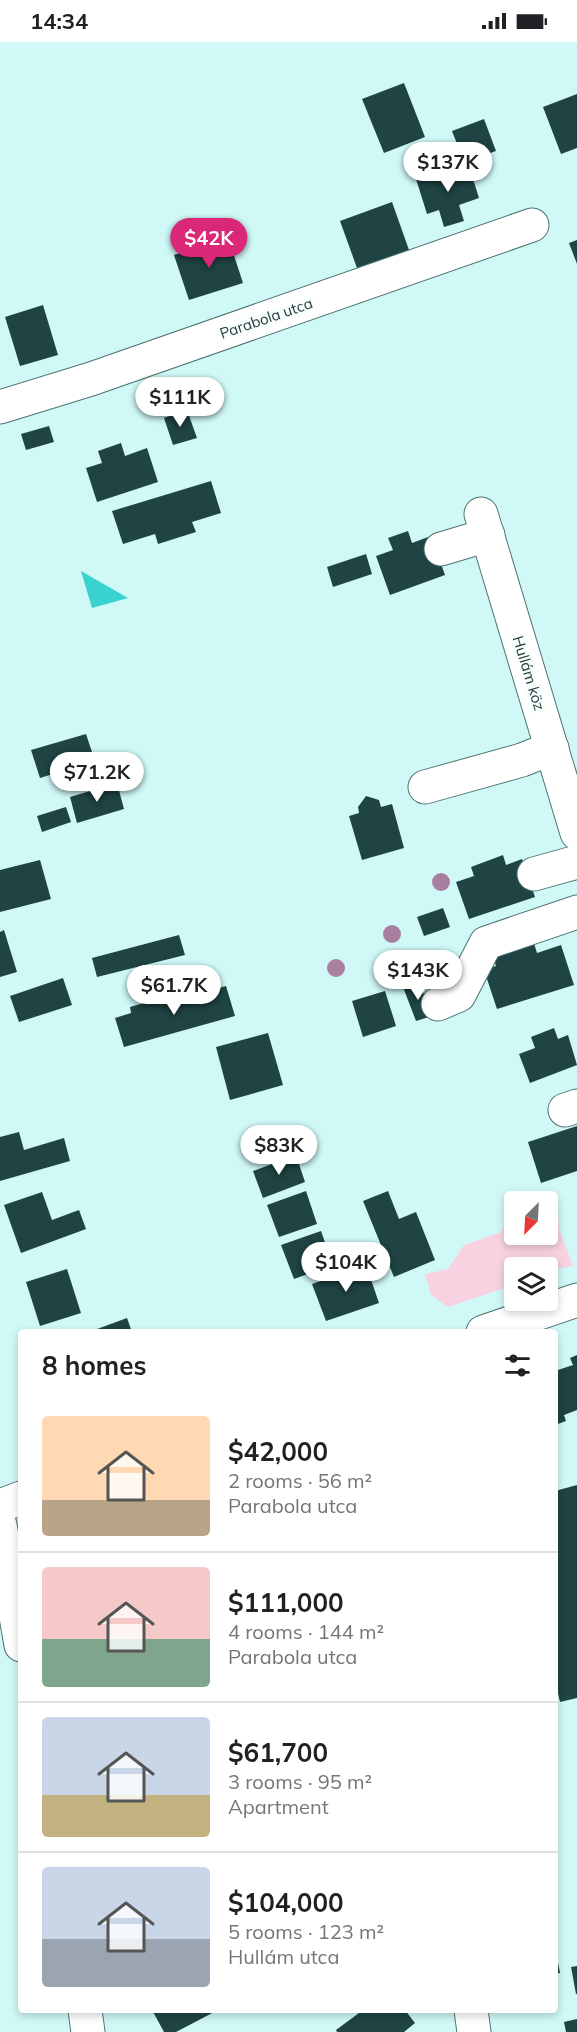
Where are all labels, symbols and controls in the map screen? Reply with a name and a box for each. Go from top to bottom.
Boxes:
text: 14:34 [30,7,88,35]
pin: $137K [406,142,490,193]
text: $137K [417,149,479,174]
pin: $42K [173,218,245,269]
text: $42K [184,225,234,250]
street label: Parabola utca [217,293,315,343]
pin: $111K [138,377,222,428]
text: $111K [149,384,211,409]
street label: Hullám köz [509,633,549,713]
pin: $71.2K [48,752,146,803]
text: $71.2K [64,759,130,784]
pin: $143K [376,950,460,1001]
text: $143K [387,957,449,982]
pin: $61.7K [125,965,223,1016]
text: $61.7K [141,972,207,997]
pin: $83K [243,1125,315,1176]
text: $83K [254,1132,304,1157]
north arrow [504,1191,558,1245]
map controls [504,1191,558,1311]
pin: $104K [304,1242,388,1293]
text: $104K [315,1249,377,1274]
button: layers [504,1257,558,1311]
text: 8 homes [42,1349,146,1382]
icon: filters [501,1349,534,1382]
text: $42,000 [228,1435,328,1468]
icon: home [90,1440,162,1512]
text: 2 rooms · 56 m² [228,1468,372,1493]
text: Parabola utca [228,1493,357,1518]
text: $111,000 [228,1586,344,1619]
icon: home [90,1591,162,1663]
text: 4 rooms · 144 m² [228,1619,384,1644]
text: Parabola utca [228,1644,357,1669]
text: $61,700 [228,1736,328,1769]
icon: home [90,1741,162,1813]
text: 3 rooms · 95 m² [228,1769,372,1794]
text: Apartment [228,1794,329,1819]
text: $104,000 [228,1886,344,1919]
icon: home [90,1891,162,1963]
text: 5 rooms · 123 m² [228,1919,384,1944]
text: Hullám utca [228,1944,339,1969]

